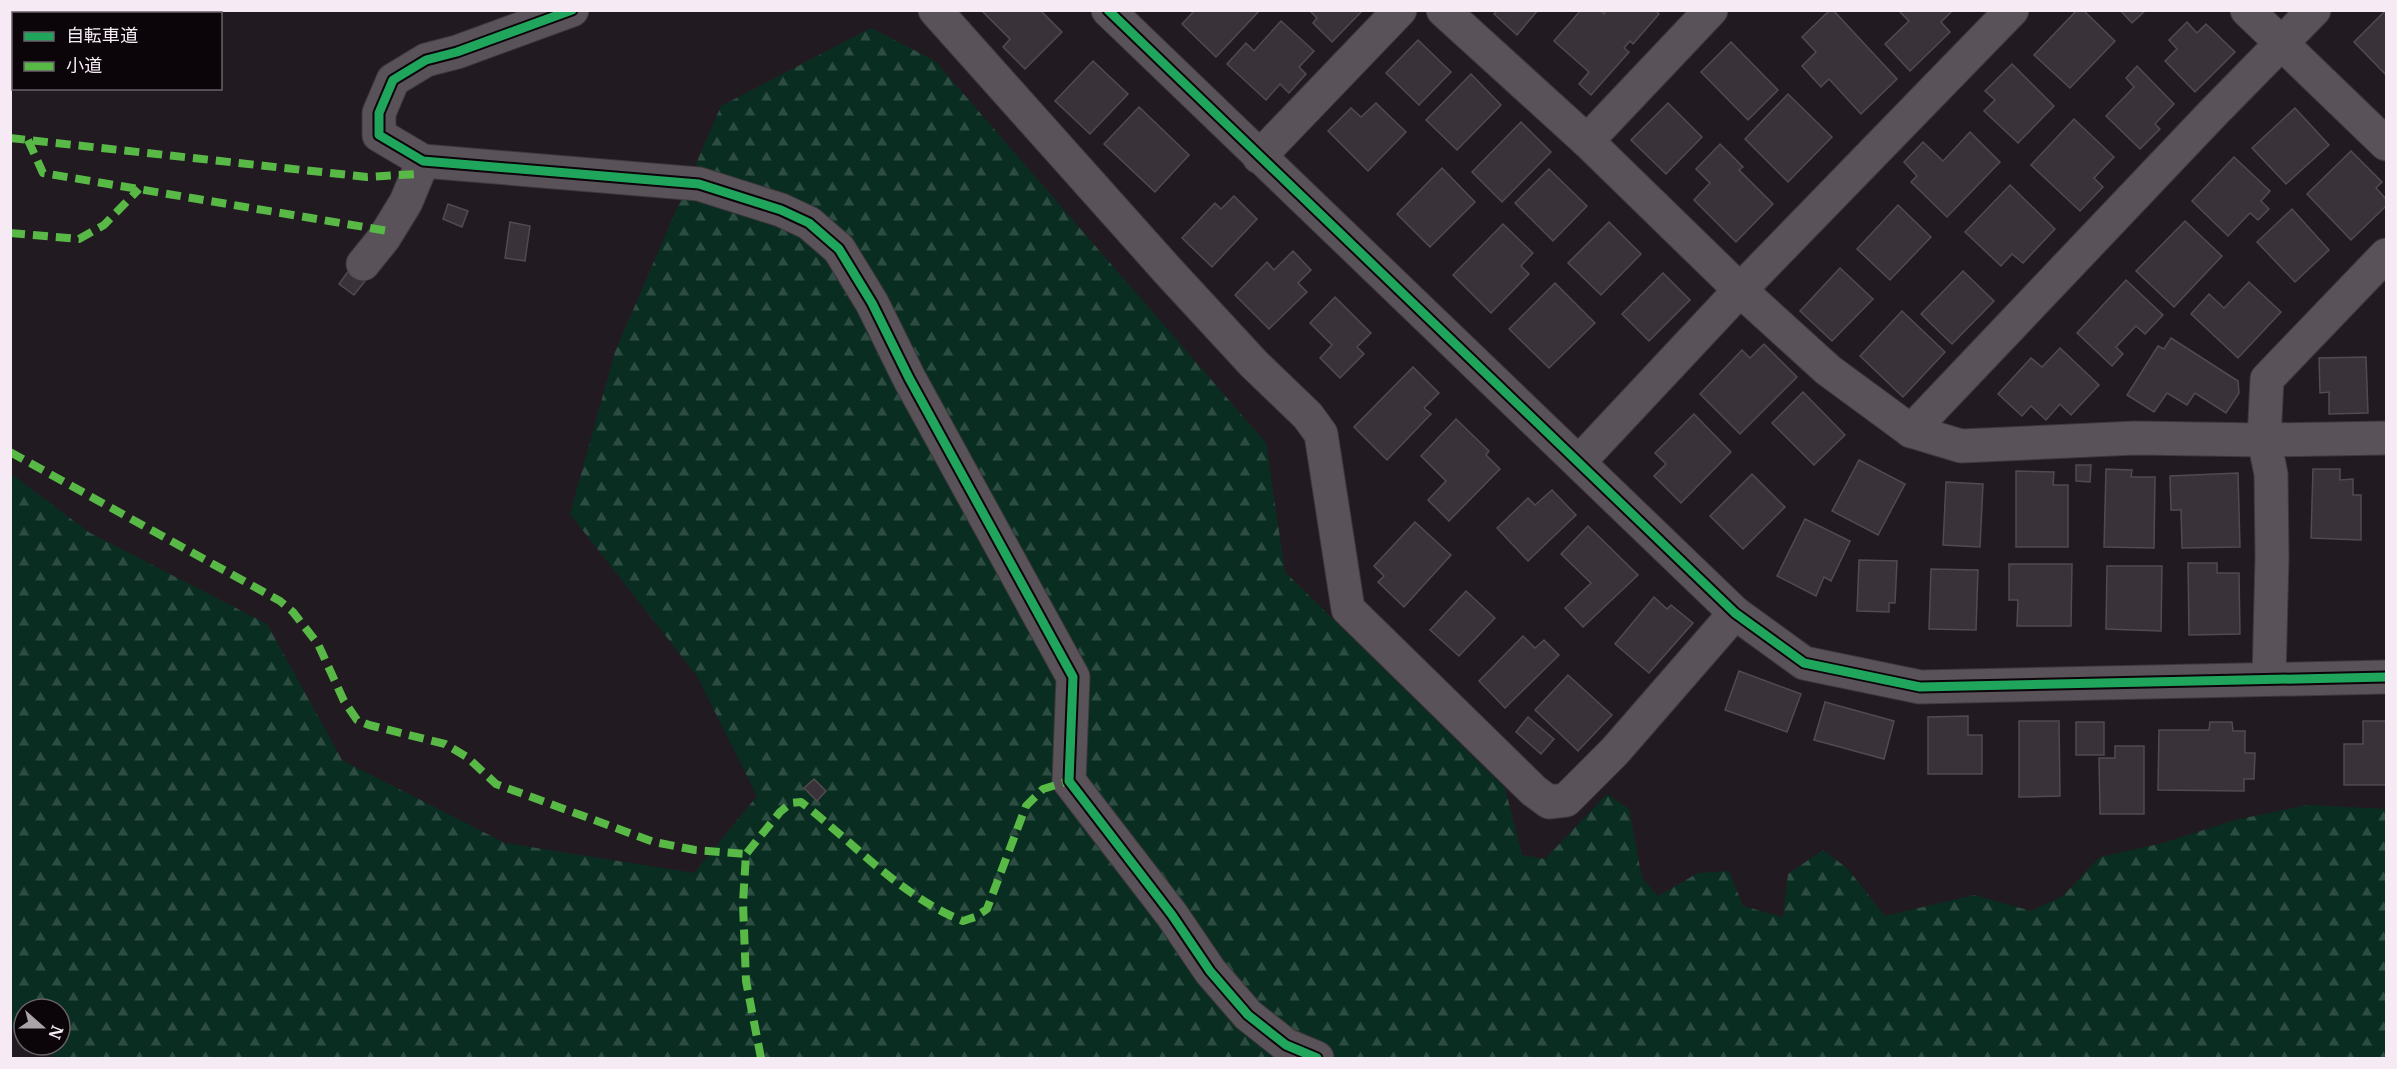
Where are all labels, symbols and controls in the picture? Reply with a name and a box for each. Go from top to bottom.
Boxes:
legend [12,12,222,90]
text: 自転車道 [66,24,138,47]
text: 小道 [66,54,102,77]
north arrow [12,997,72,1057]
text: N [44,1023,68,1042]

